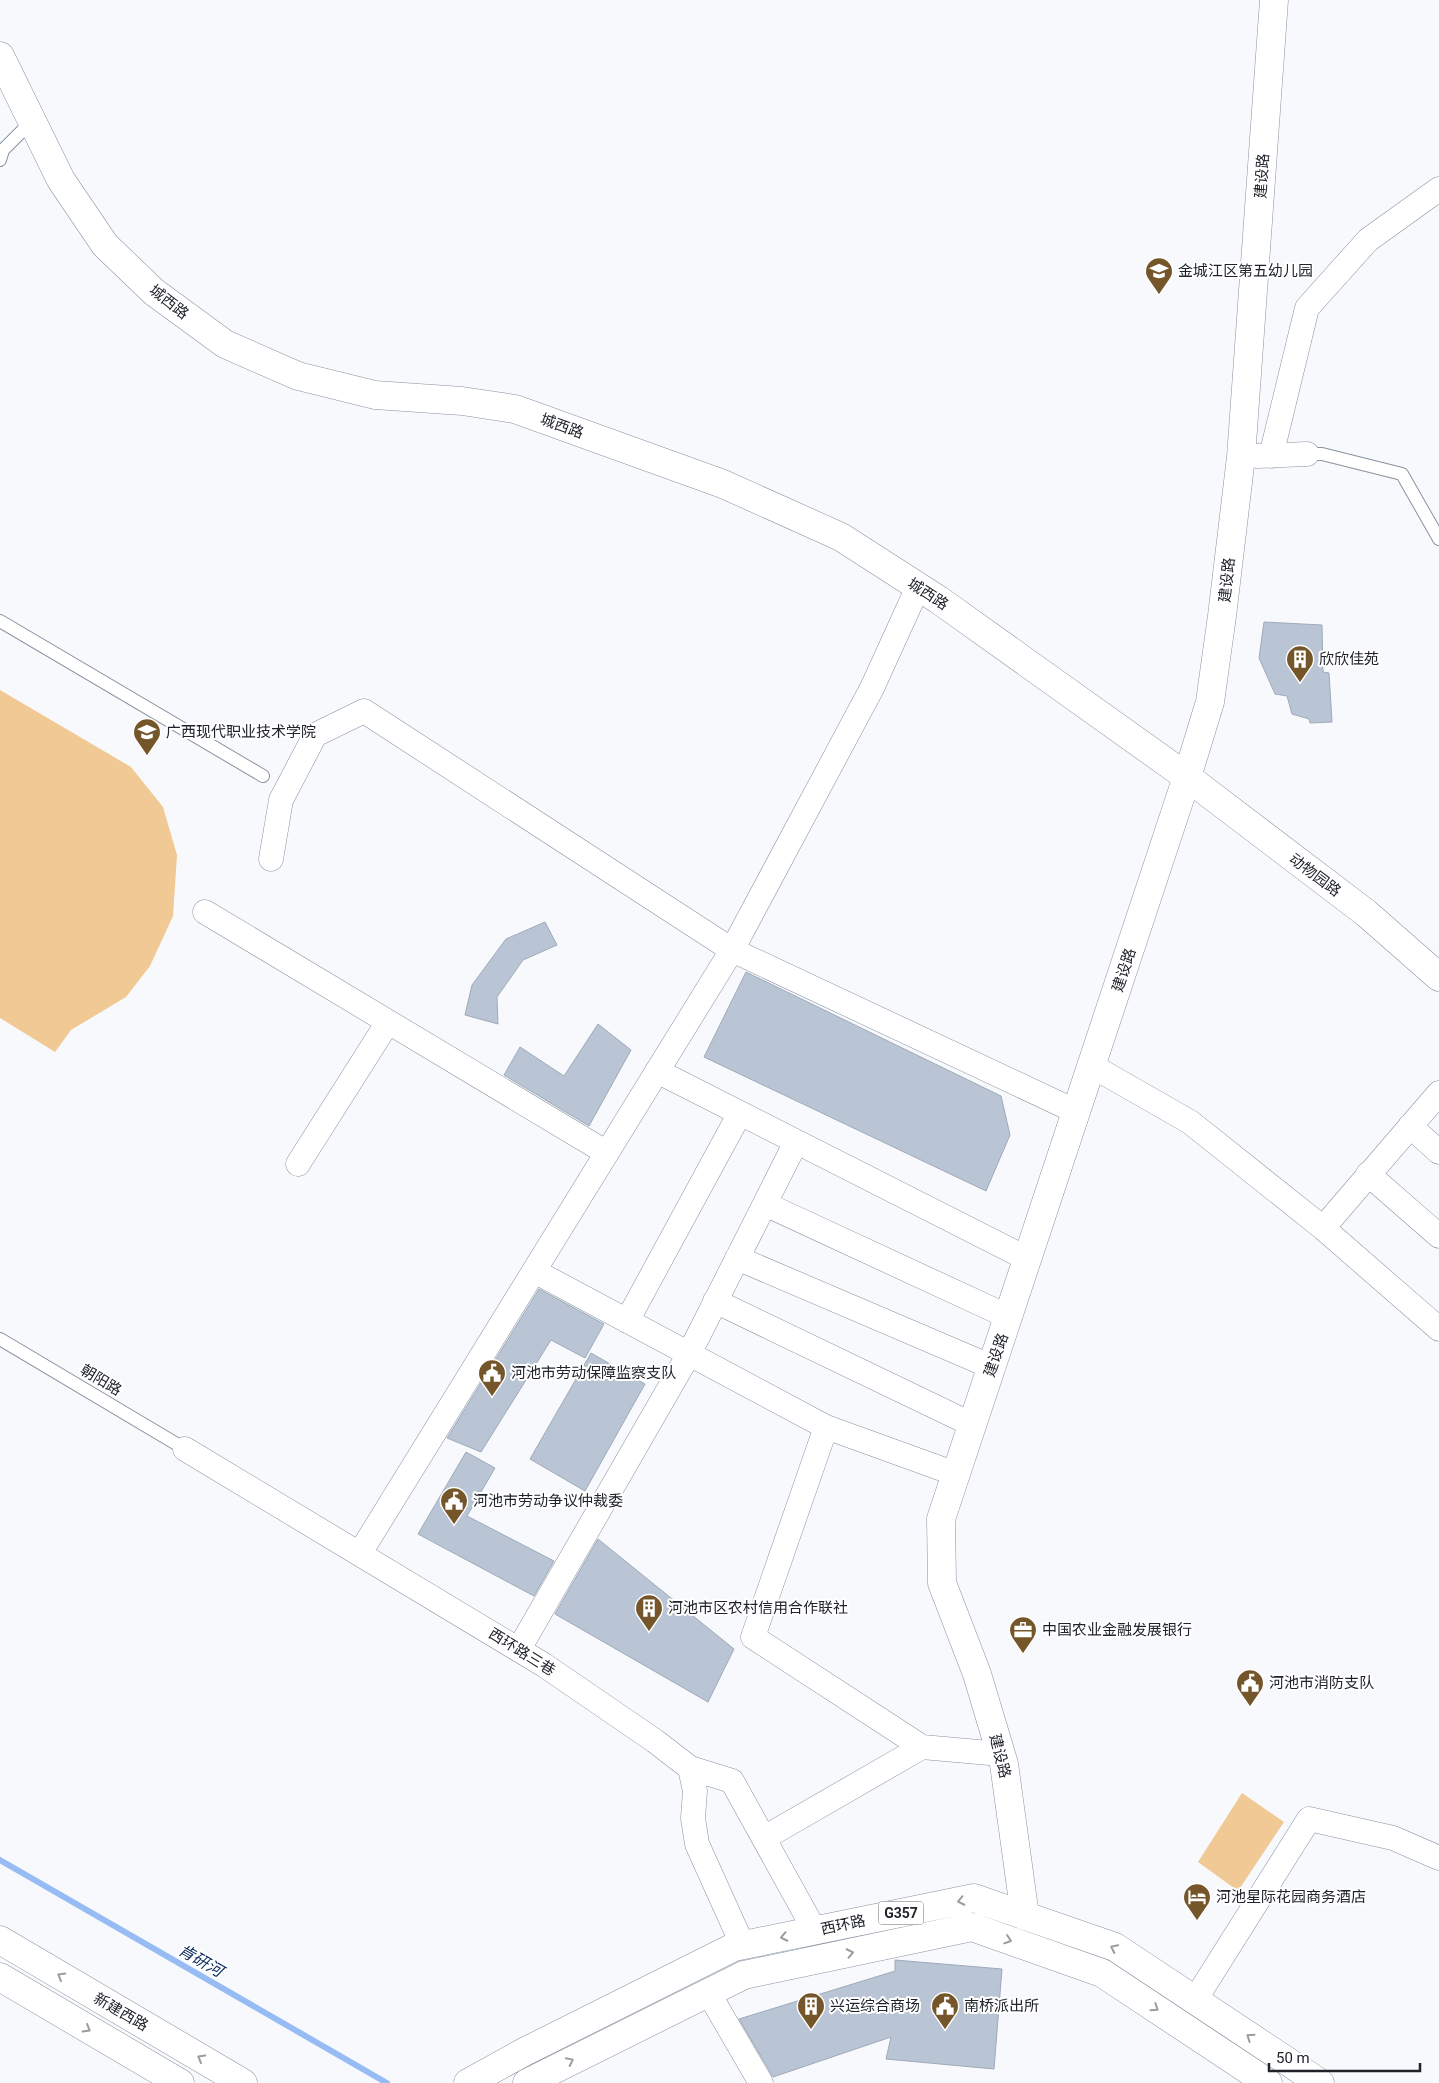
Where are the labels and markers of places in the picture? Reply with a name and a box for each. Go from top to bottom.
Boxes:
school or university icon: 金城江区第五幼儿园 [1144,256,1174,295]
place label: 金城江区第五幼儿园 [1178,262,1313,280]
building icon: 欣欣佳苑 [1285,644,1315,683]
place label: 欣欣佳苑 [1319,650,1379,668]
school or university icon: 广西现代职业技术学院 [132,717,162,756]
place label: 广西现代职业技术学院 [166,723,316,741]
public building icon: 河池市劳动保障监察支队 [477,1358,507,1397]
place label: 河池市劳动保障监察支队 [511,1364,676,1382]
public building icon: 河池市劳动争议仲裁委 [439,1486,469,1525]
place label: 河池市劳动争议仲裁委 [473,1492,623,1510]
building icon: 河池市区农村信用合作联社 [634,1593,664,1632]
place label: 河池市区农村信用合作联社 [668,1599,848,1617]
office icon: 中国农业金融发展银行 [1008,1615,1038,1654]
place label: 中国农业金融发展银行 [1042,1621,1192,1639]
public building icon: 河池市消防支队 [1235,1668,1265,1707]
place label: 河池市消防支队 [1269,1674,1374,1692]
hotel icon: 河池星际花园商务酒店 [1182,1882,1212,1921]
place label: 河池星际花园商务酒店 [1216,1888,1366,1906]
building icon: 兴运综合商场 [796,1991,826,2030]
public building icon: 南桥派出所 [930,1991,960,2030]
place label: 兴运综合商场 [830,1997,920,2015]
place label: 南桥派出所 [964,1997,1039,2015]

